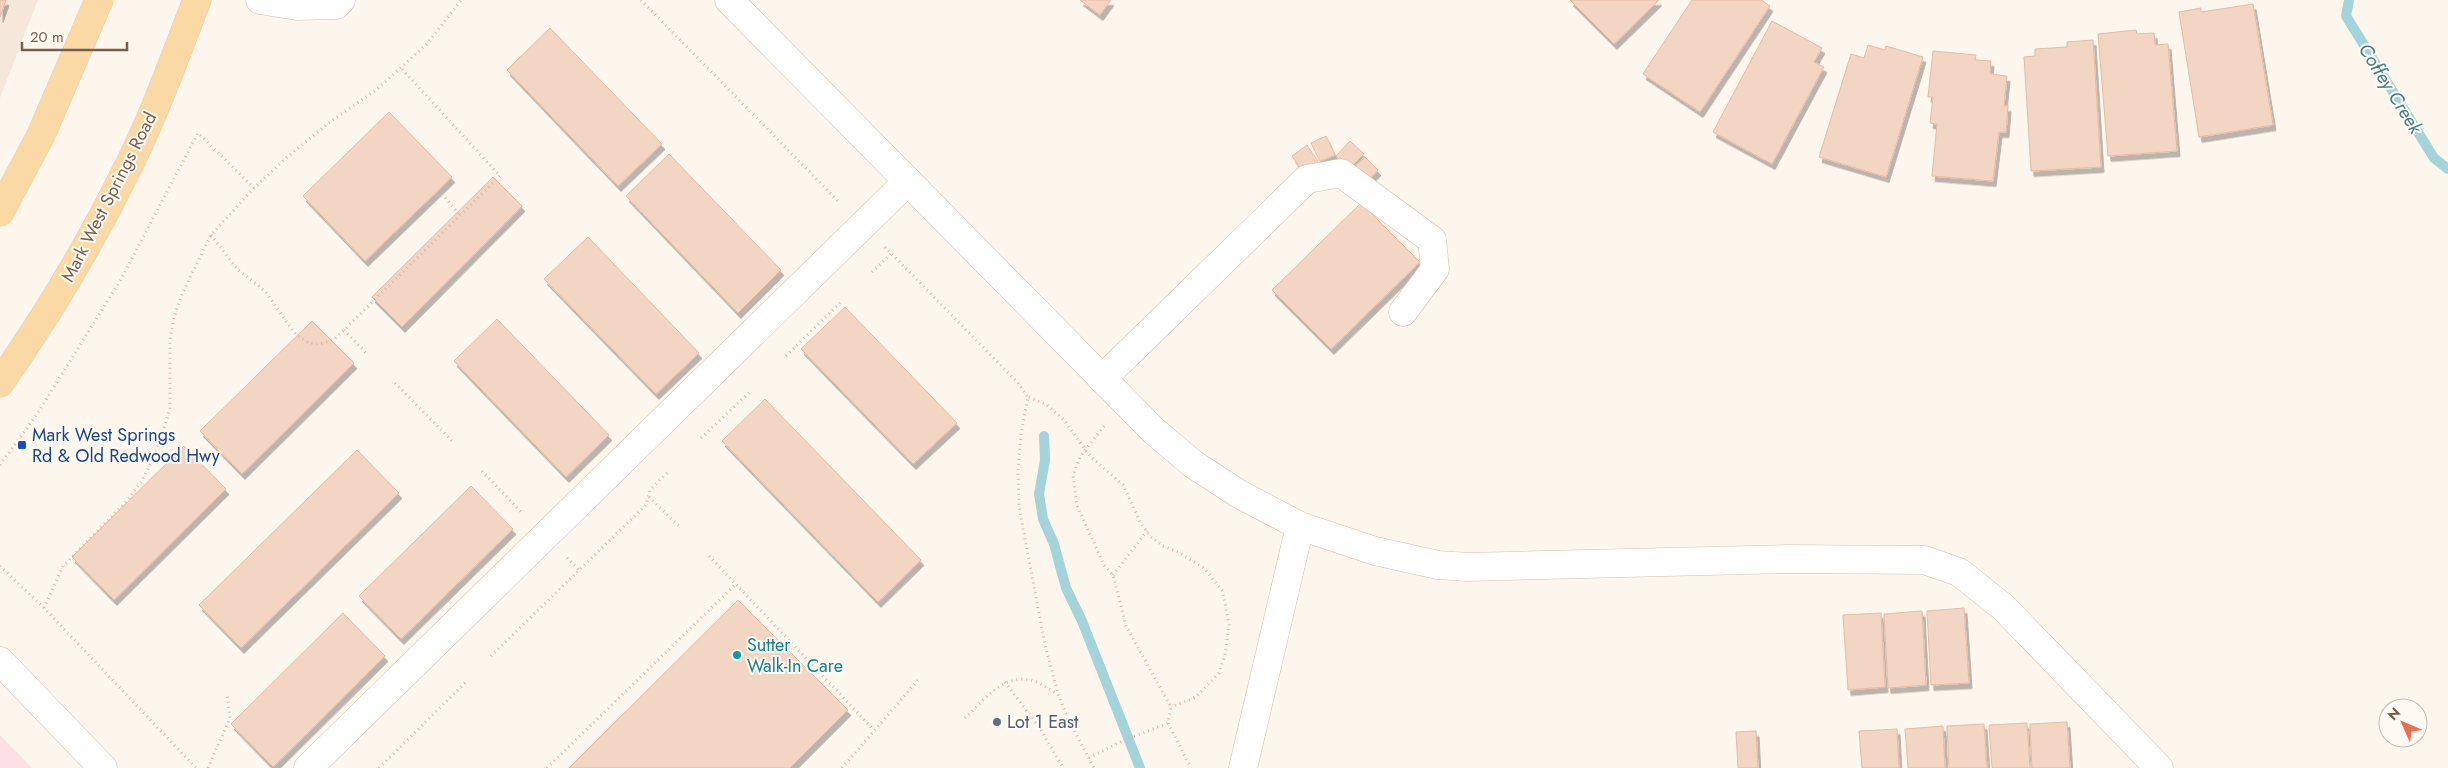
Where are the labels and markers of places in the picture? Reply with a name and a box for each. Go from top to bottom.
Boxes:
place label: Mark West Springs Rd & Old Redwood Hwy [32,422,220,469]
marker: Mark West Springs Rd & Old Redwood Hwy [16,439,28,451]
place label: Sutter Walk-In Care [747,632,843,679]
marker: Sutter Walk-In Care [731,649,743,661]
place label: Lot 1 East [1007,709,1079,735]
marker: Lot 1 East [991,716,1003,728]

